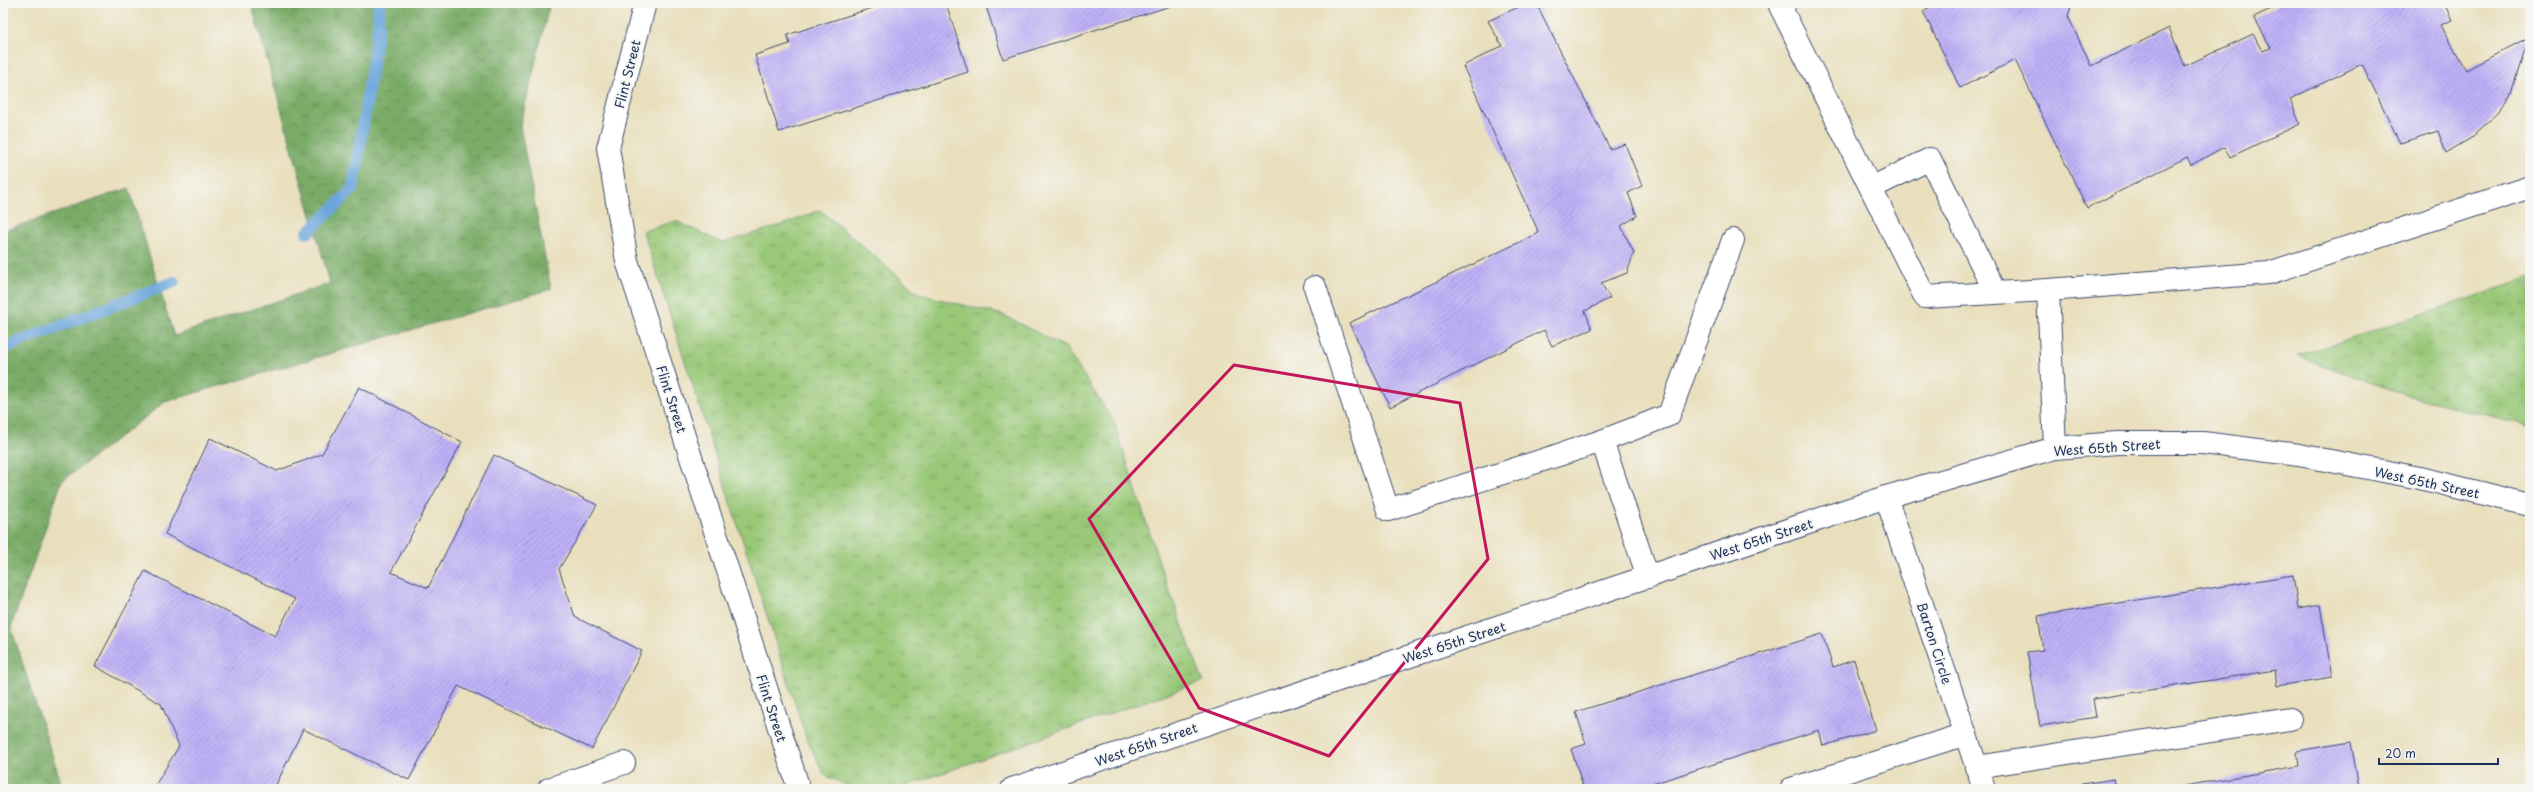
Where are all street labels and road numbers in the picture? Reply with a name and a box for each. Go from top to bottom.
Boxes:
street label: Flint Street [609,38,645,110]
street label: Flint Street [652,363,692,435]
street label: West 65th Street [2053,434,2161,460]
street label: West 65th Street [2373,462,2481,502]
street label: West 65th Street [1707,513,1815,565]
street label: Barton Circle [1913,599,1957,687]
street label: West 65th Street [1400,616,1508,668]
street label: Flint Street [752,672,792,744]
street label: West 65th Street [1092,718,1200,770]

